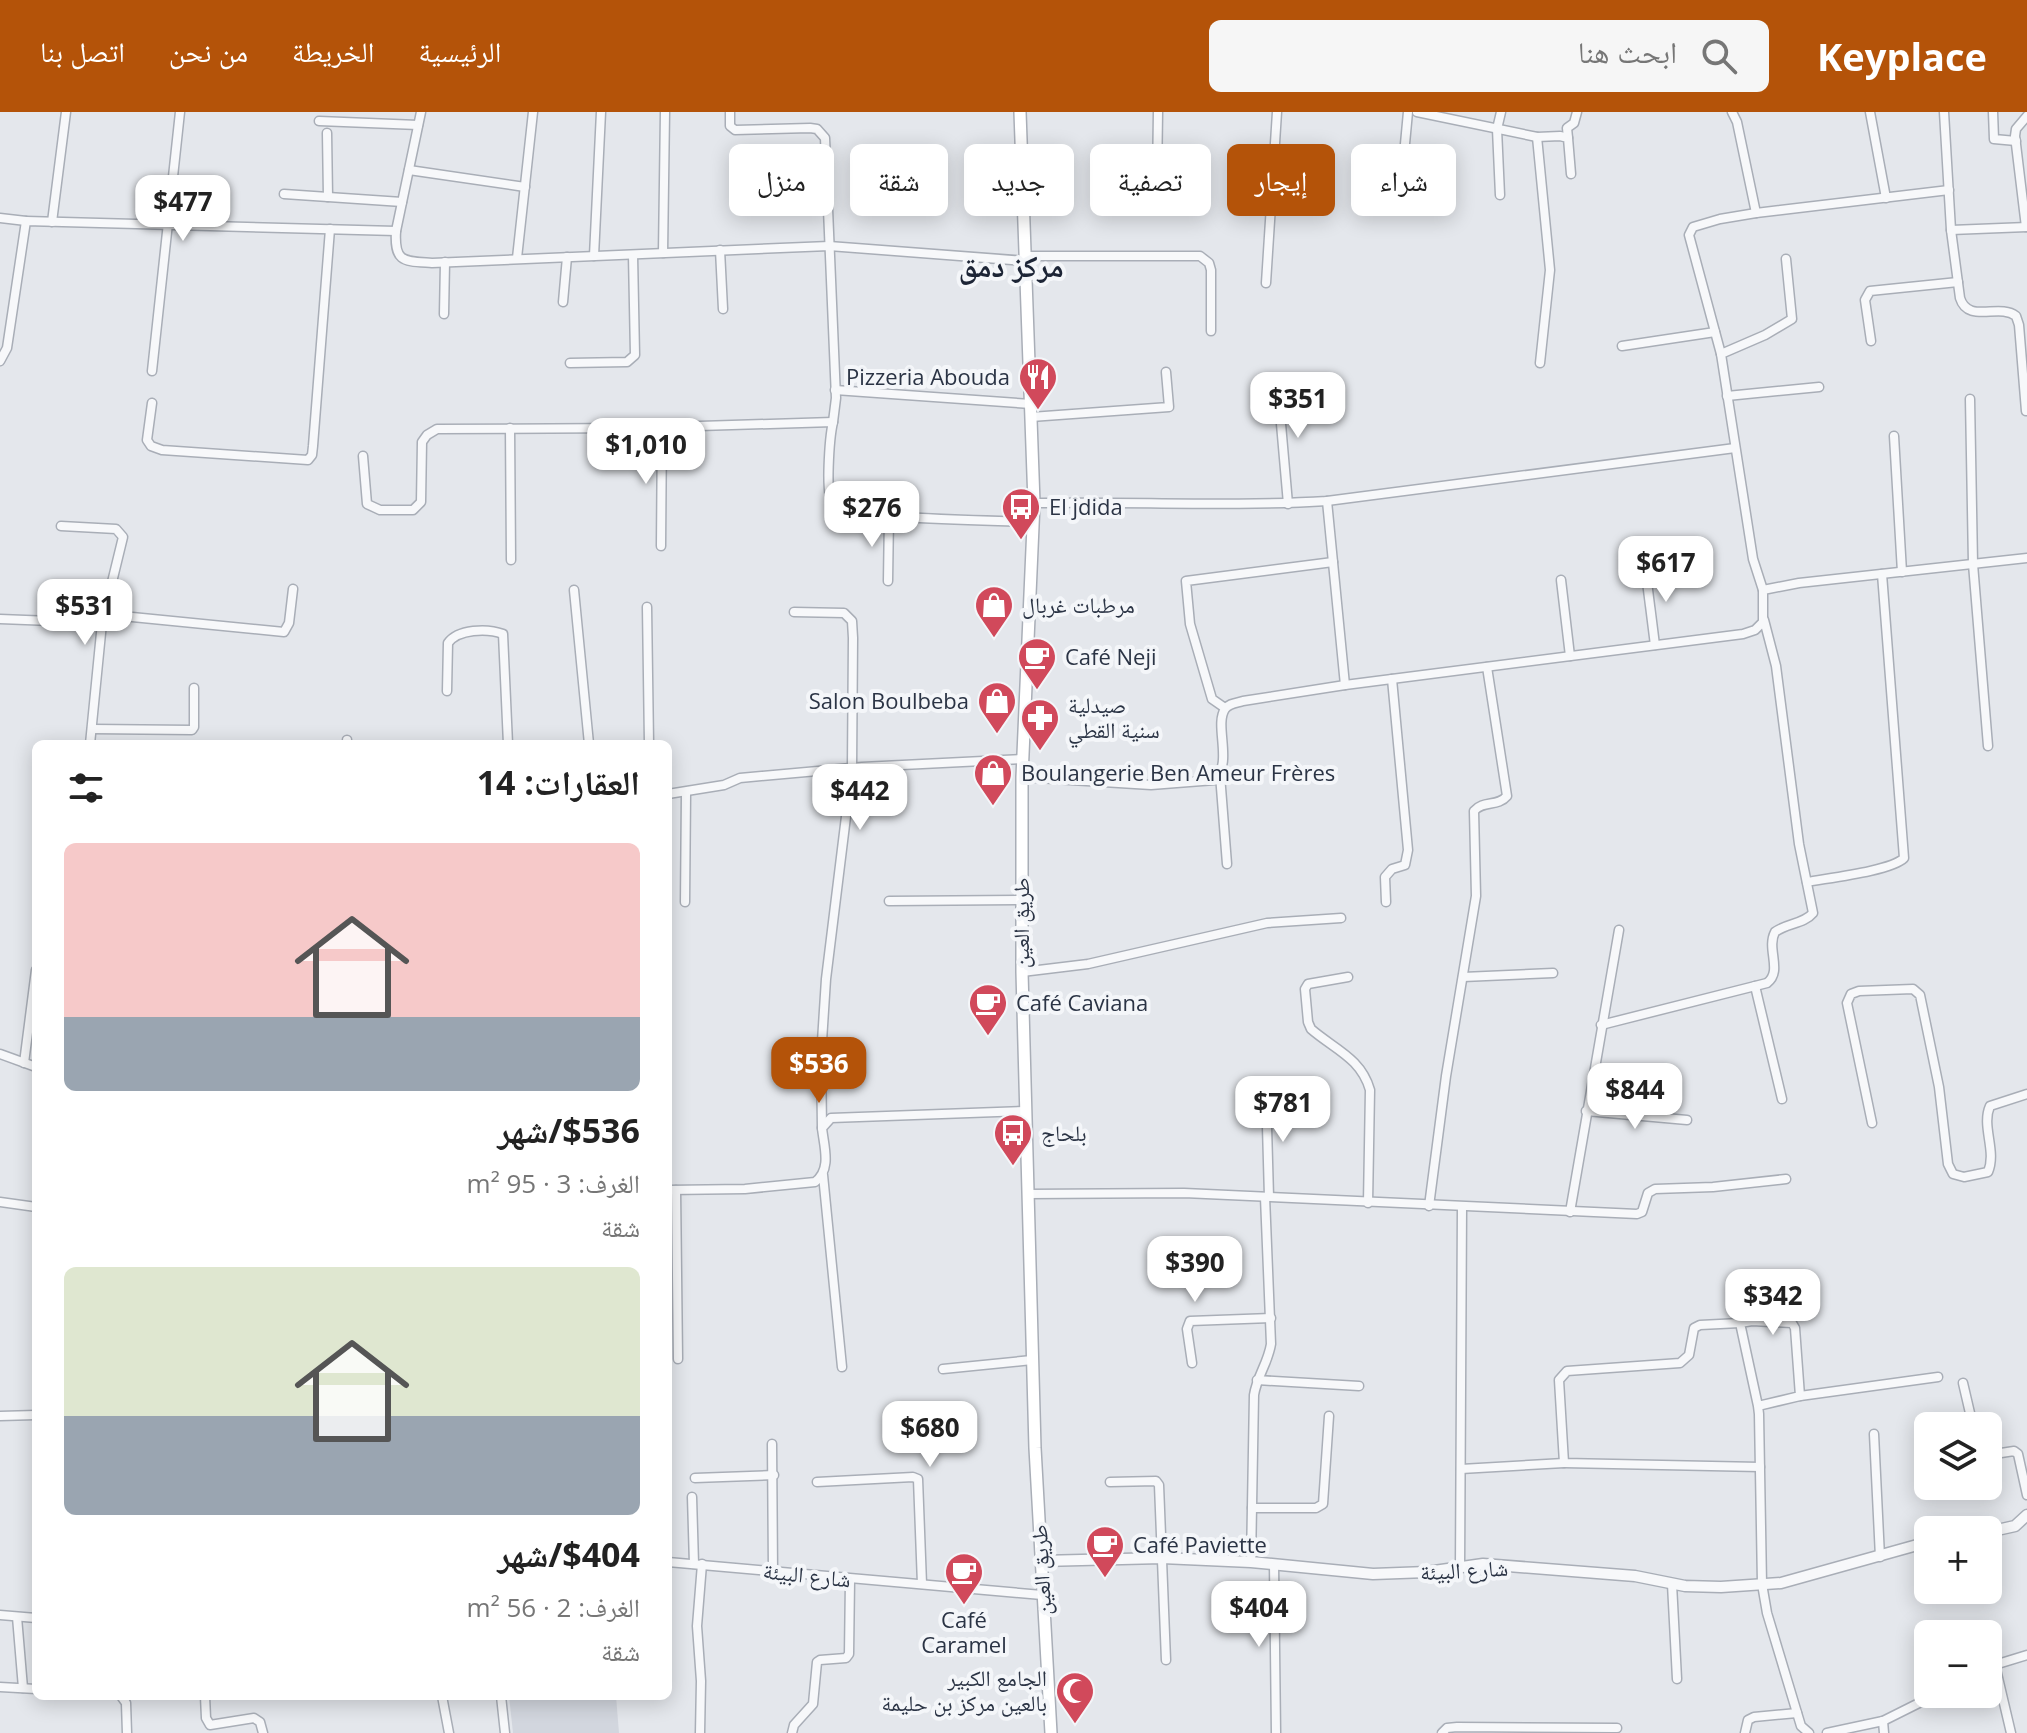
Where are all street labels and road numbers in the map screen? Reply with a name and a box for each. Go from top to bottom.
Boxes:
street label: طريق العين [1005,878,1035,968]
street label: طريق العين [1023,1524,1057,1616]
street label: شارع البيئة [1419,1552,1509,1586]
street label: شارع البيئة [762,1554,853,1594]

